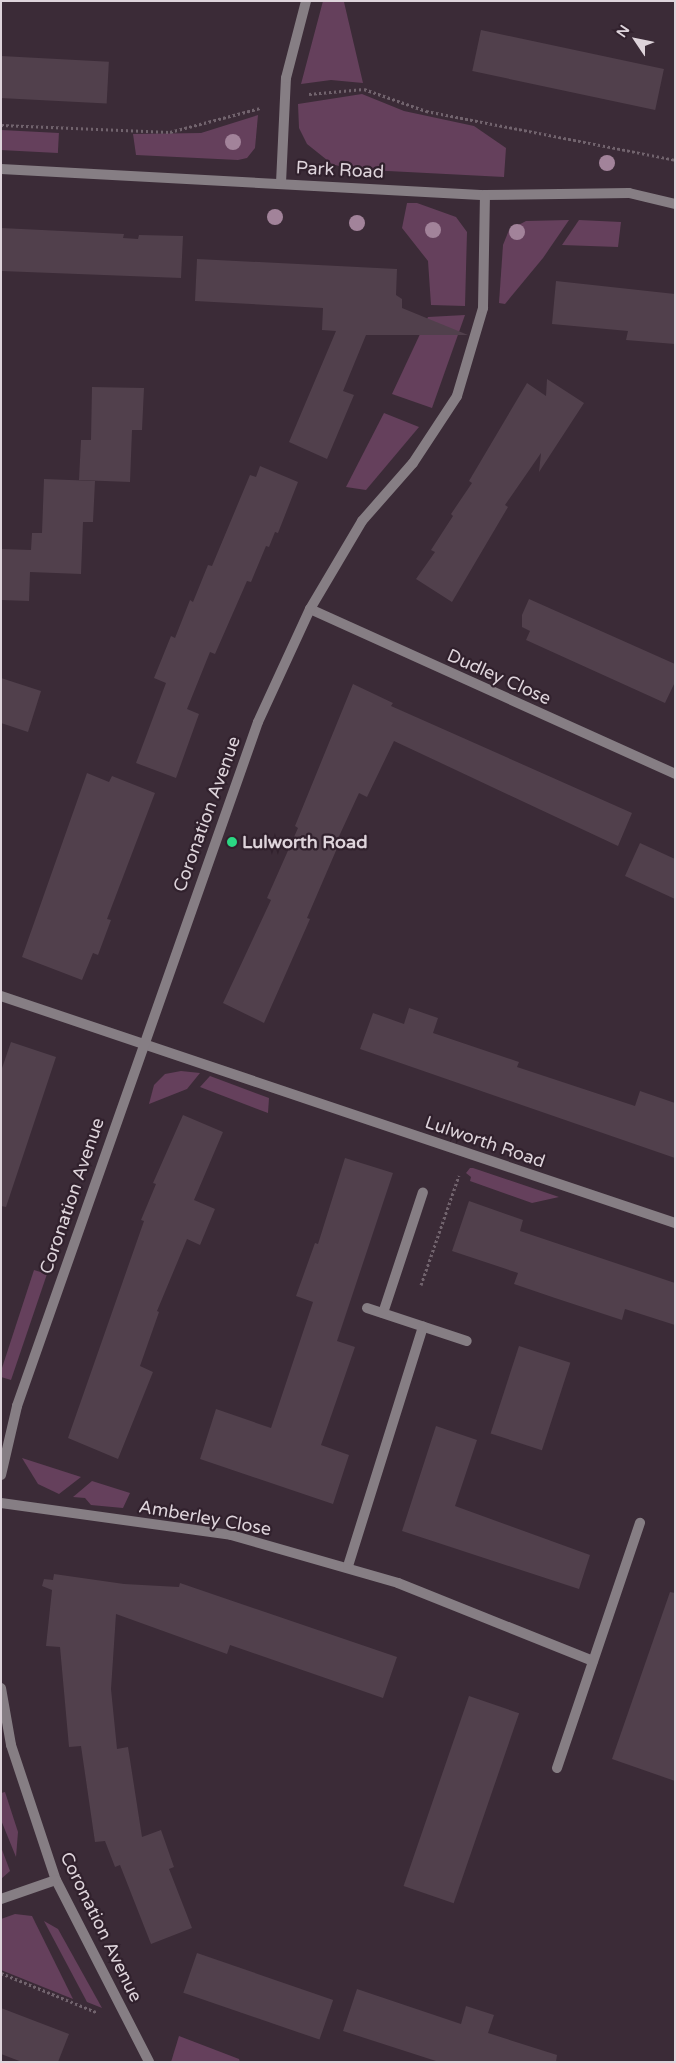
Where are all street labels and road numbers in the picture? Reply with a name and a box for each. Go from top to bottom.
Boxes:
street label: Park Road [295,157,385,183]
street label: Dudley Close [444,644,554,710]
street label: Coronation Avenue [169,733,245,895]
street label: Lulworth Road [422,1111,548,1173]
street label: Coronation Avenue [35,1115,109,1277]
street label: Amberley Close [137,1496,273,1540]
street label: Coronation Avenue [55,1849,147,2005]

